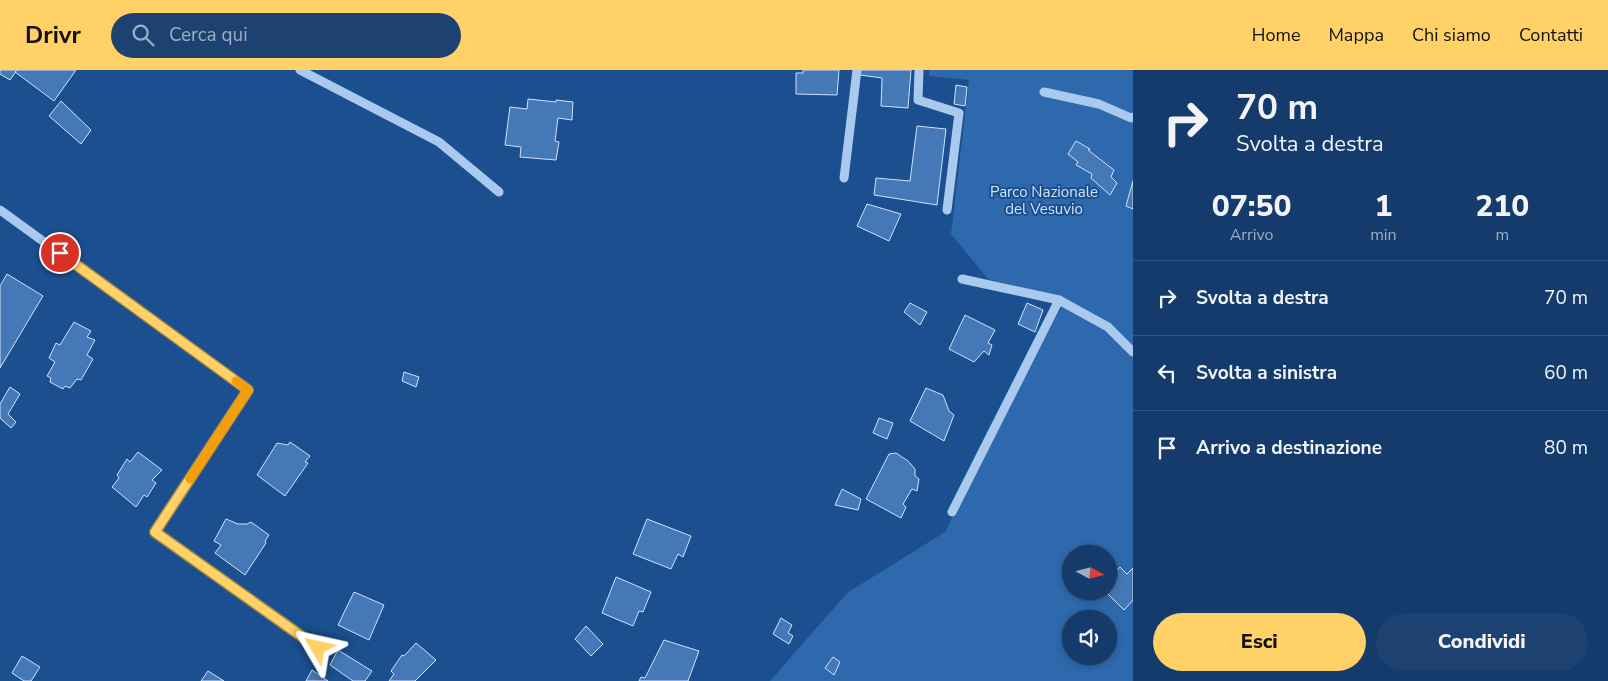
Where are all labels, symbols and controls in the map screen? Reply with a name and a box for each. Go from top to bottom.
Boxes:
search box [111,13,461,58]
text: Drivr [25,19,81,51]
icon: search [129,21,157,49]
text: Cerca qui [169,22,248,48]
text: Home [1252,23,1300,47]
text: Mappa [1328,23,1384,47]
text: Chi siamo [1412,23,1491,47]
text: Contatti [1519,23,1583,47]
text: 70 m [1236,84,1318,131]
icon: right [1153,90,1218,155]
text: Svolta a destra [1236,129,1384,159]
park label: Parco Nazionale del Vesuvio [990,182,1098,219]
text: 07:50 [1212,186,1291,227]
text: 1 [1374,186,1392,227]
text: 210 [1475,186,1529,227]
text: Arrivo [1230,224,1274,246]
text: min [1370,224,1397,246]
text: m [1495,224,1509,246]
pin [39,232,81,274]
icon: arrive [46,239,74,267]
icon: right [1153,284,1181,312]
text: Svolta a destra [1196,285,1329,311]
text: 70 m [1544,285,1588,311]
icon: left [1153,359,1181,387]
text: Svolta a sinistra [1196,360,1337,386]
text: 60 m [1544,360,1588,386]
icon: arrive [1153,434,1181,462]
text: Arrivo a destinazione [1196,435,1382,461]
text: 80 m [1544,435,1588,461]
north arrow [1062,545,1118,600]
map controls [1062,545,1117,665]
button: sound [1062,610,1117,665]
button: Esci [1153,613,1366,671]
button: Condividi [1376,613,1588,671]
position arrow [291,621,343,673]

